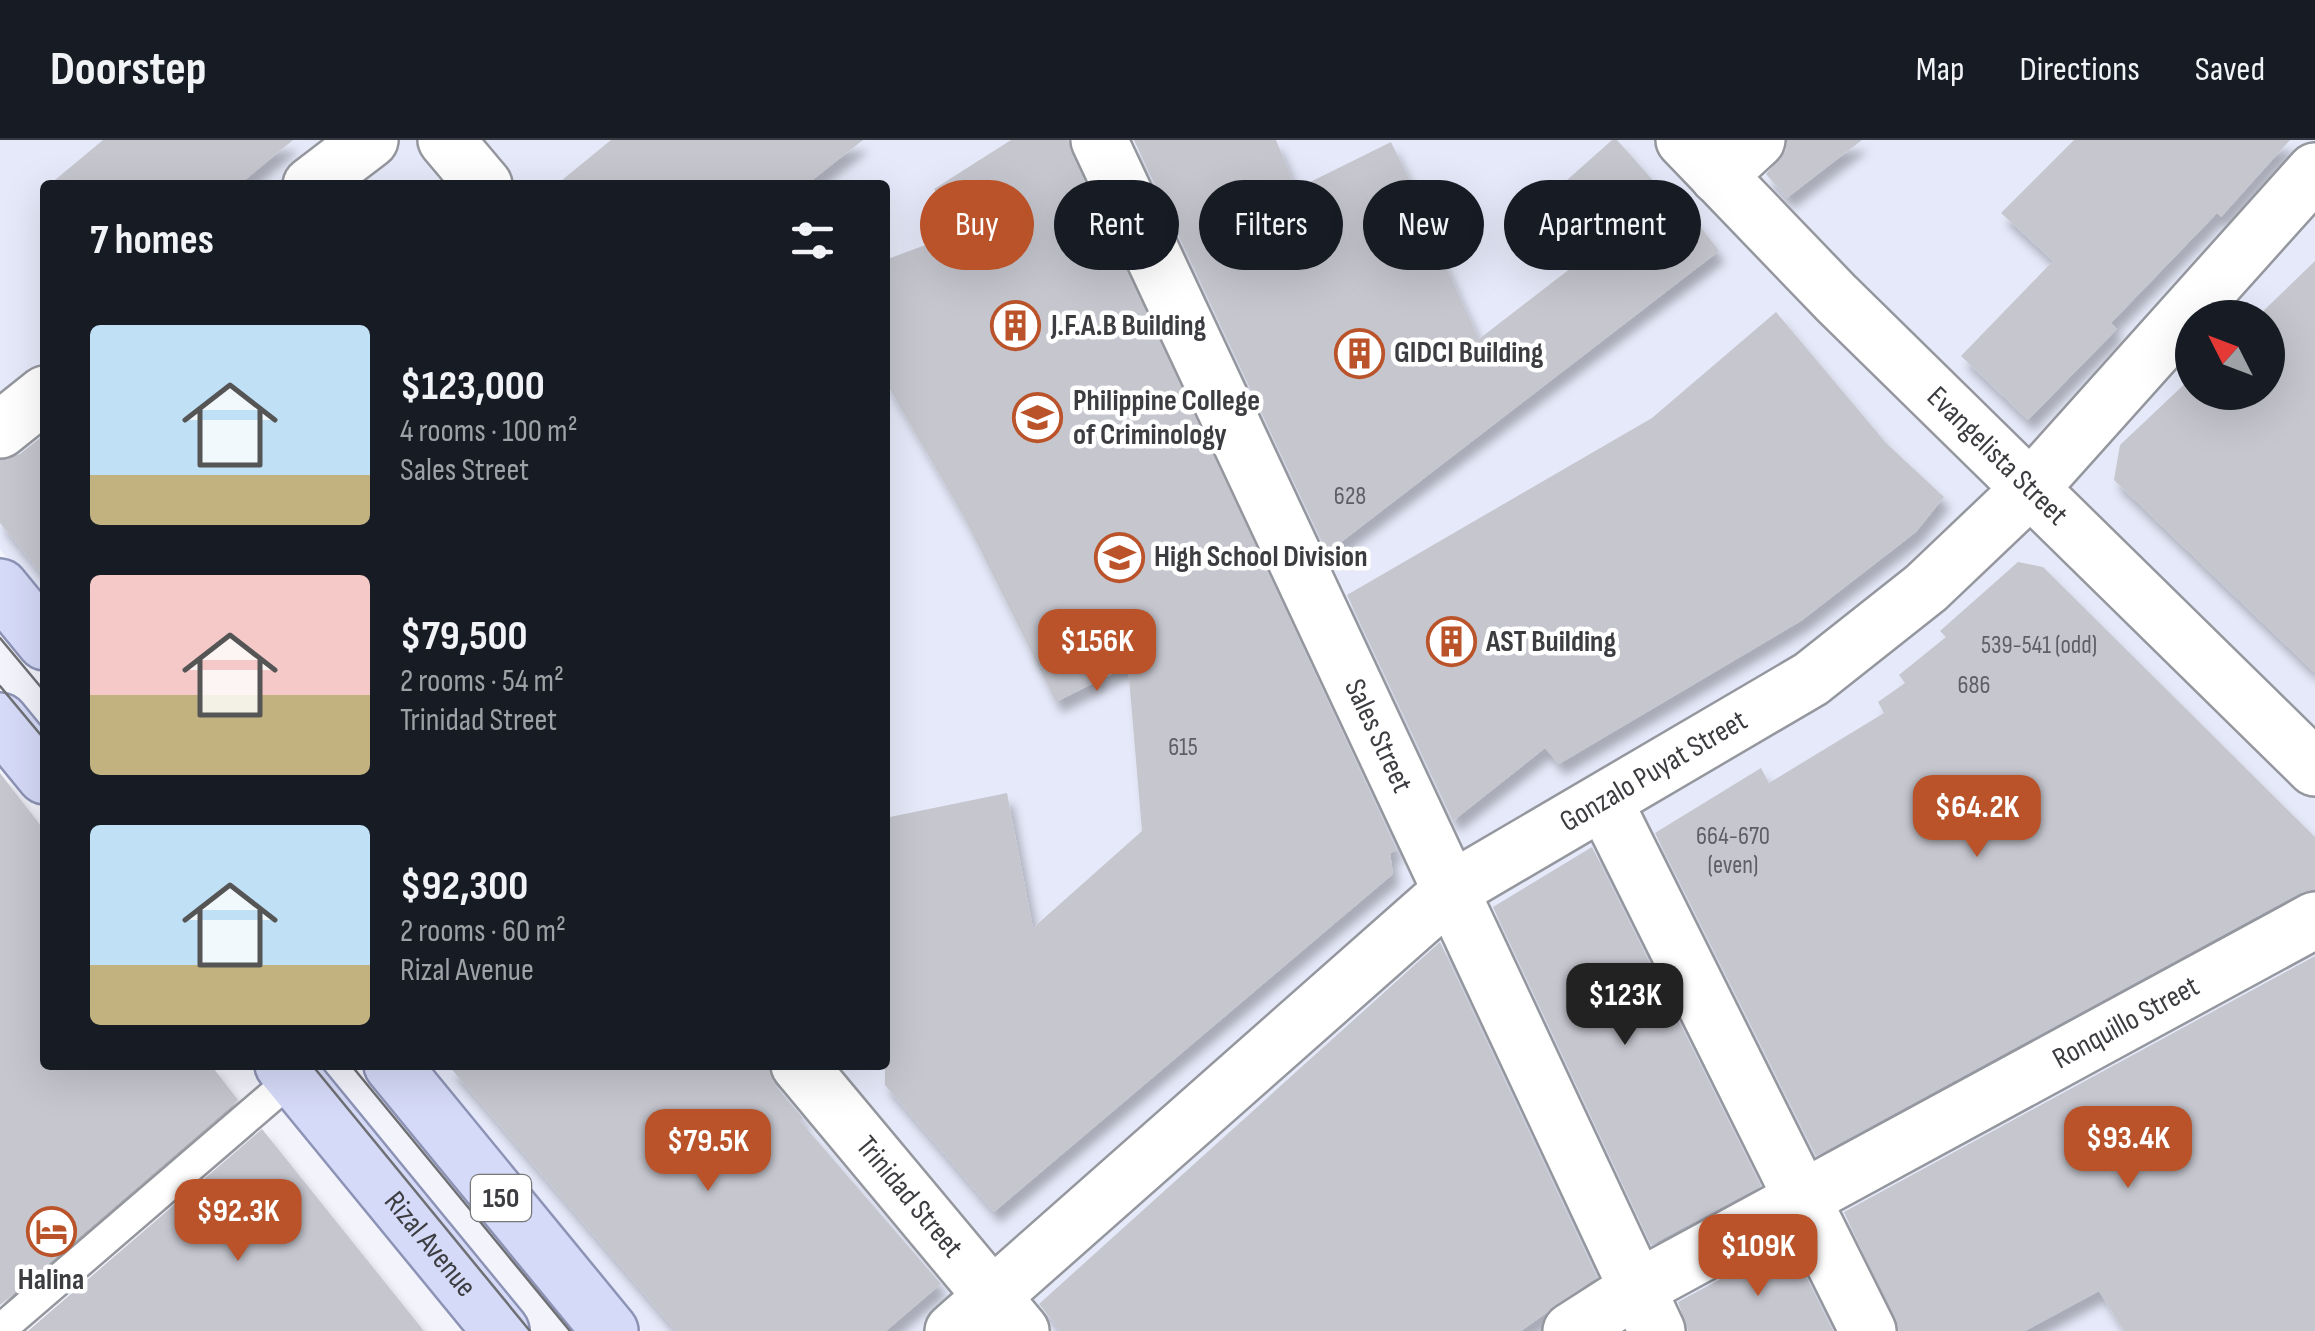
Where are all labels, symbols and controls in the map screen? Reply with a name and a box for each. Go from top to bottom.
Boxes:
text: Doorstep [50,41,206,98]
text: Map [1916,48,1965,91]
text: Directions [2020,48,2140,91]
text: Saved [2195,48,2265,91]
chip: Buy [920,180,1034,270]
chip: Rent [1054,180,1179,270]
chip: Filters [1199,180,1343,270]
chip: New [1363,180,1484,270]
chip: Apartment [1504,180,1701,270]
icon: filters [785,213,840,268]
text: 7 homes [90,215,214,266]
building icon: J.F.A.B Building [990,300,1042,352]
north arrow [2175,300,2285,410]
map controls [2175,300,2285,410]
place label: J.F.A.B Building [1050,308,1207,344]
building icon: GIDCI Building [1333,327,1385,379]
place label: GIDCI Building [1394,335,1544,371]
text: $123,000 [400,361,545,412]
icon: home [170,365,290,485]
street label: Evangelista Street [1919,379,2075,533]
place label: Philippine College of Criminology [1073,383,1260,453]
school or university icon: Philippine College of Criminology [1012,392,1064,444]
text: 4 rooms · 100 m² [400,412,578,451]
text: Sales Street [400,451,529,490]
house number: 628 [1334,481,1366,512]
school or university icon: High School Division [1093,531,1145,583]
place label: High School Division [1154,539,1368,575]
pin: $156K [1027,609,1167,694]
text: $79,500 [400,611,528,662]
icon: home [170,615,290,735]
building icon: AST Building [1425,616,1477,668]
text: $156K [1060,622,1134,661]
place label: AST Building [1485,624,1616,660]
house number: 539-541 (odd) [1981,630,2097,661]
text: 2 rooms · 54 m² [400,662,564,701]
house number: 686 [1958,670,1990,701]
street label: Sales Street [1336,673,1420,798]
text: Trinidad Street [400,701,557,740]
street label: Gonzalo Puyat Street [1554,702,1754,840]
house number: 615 [1168,732,1198,763]
pin: $64.2K [1896,775,2058,860]
text: $64.2K [1935,788,2019,827]
house number: 664-670 (even) [1696,821,1770,881]
text: $92,300 [400,861,528,912]
icon: home [170,865,290,985]
text: 2 rooms · 60 m² [400,912,566,951]
text: Rizal Avenue [400,951,534,990]
pin: $123K [1555,963,1695,1048]
street label: Ronquillo Street [2047,968,2205,1077]
text: $123K [1588,976,1662,1015]
pin: $93.4K [2047,1106,2209,1191]
pin: $79.5K [627,1109,789,1194]
text: $93.4K [2086,1119,2170,1158]
text: $79.5K [667,1122,749,1161]
street label: Trinidad Street [848,1129,970,1265]
road number: 150 [471,1175,531,1221]
pin: $92.3K [157,1179,319,1264]
street label: Rizal Avenue [376,1184,484,1304]
text: $92.3K [197,1192,279,1231]
hotel icon: Halina [25,1205,77,1257]
pin: $109K [1688,1214,1828,1299]
text: $109K [1720,1227,1796,1266]
place label: Halina [18,1262,84,1298]

